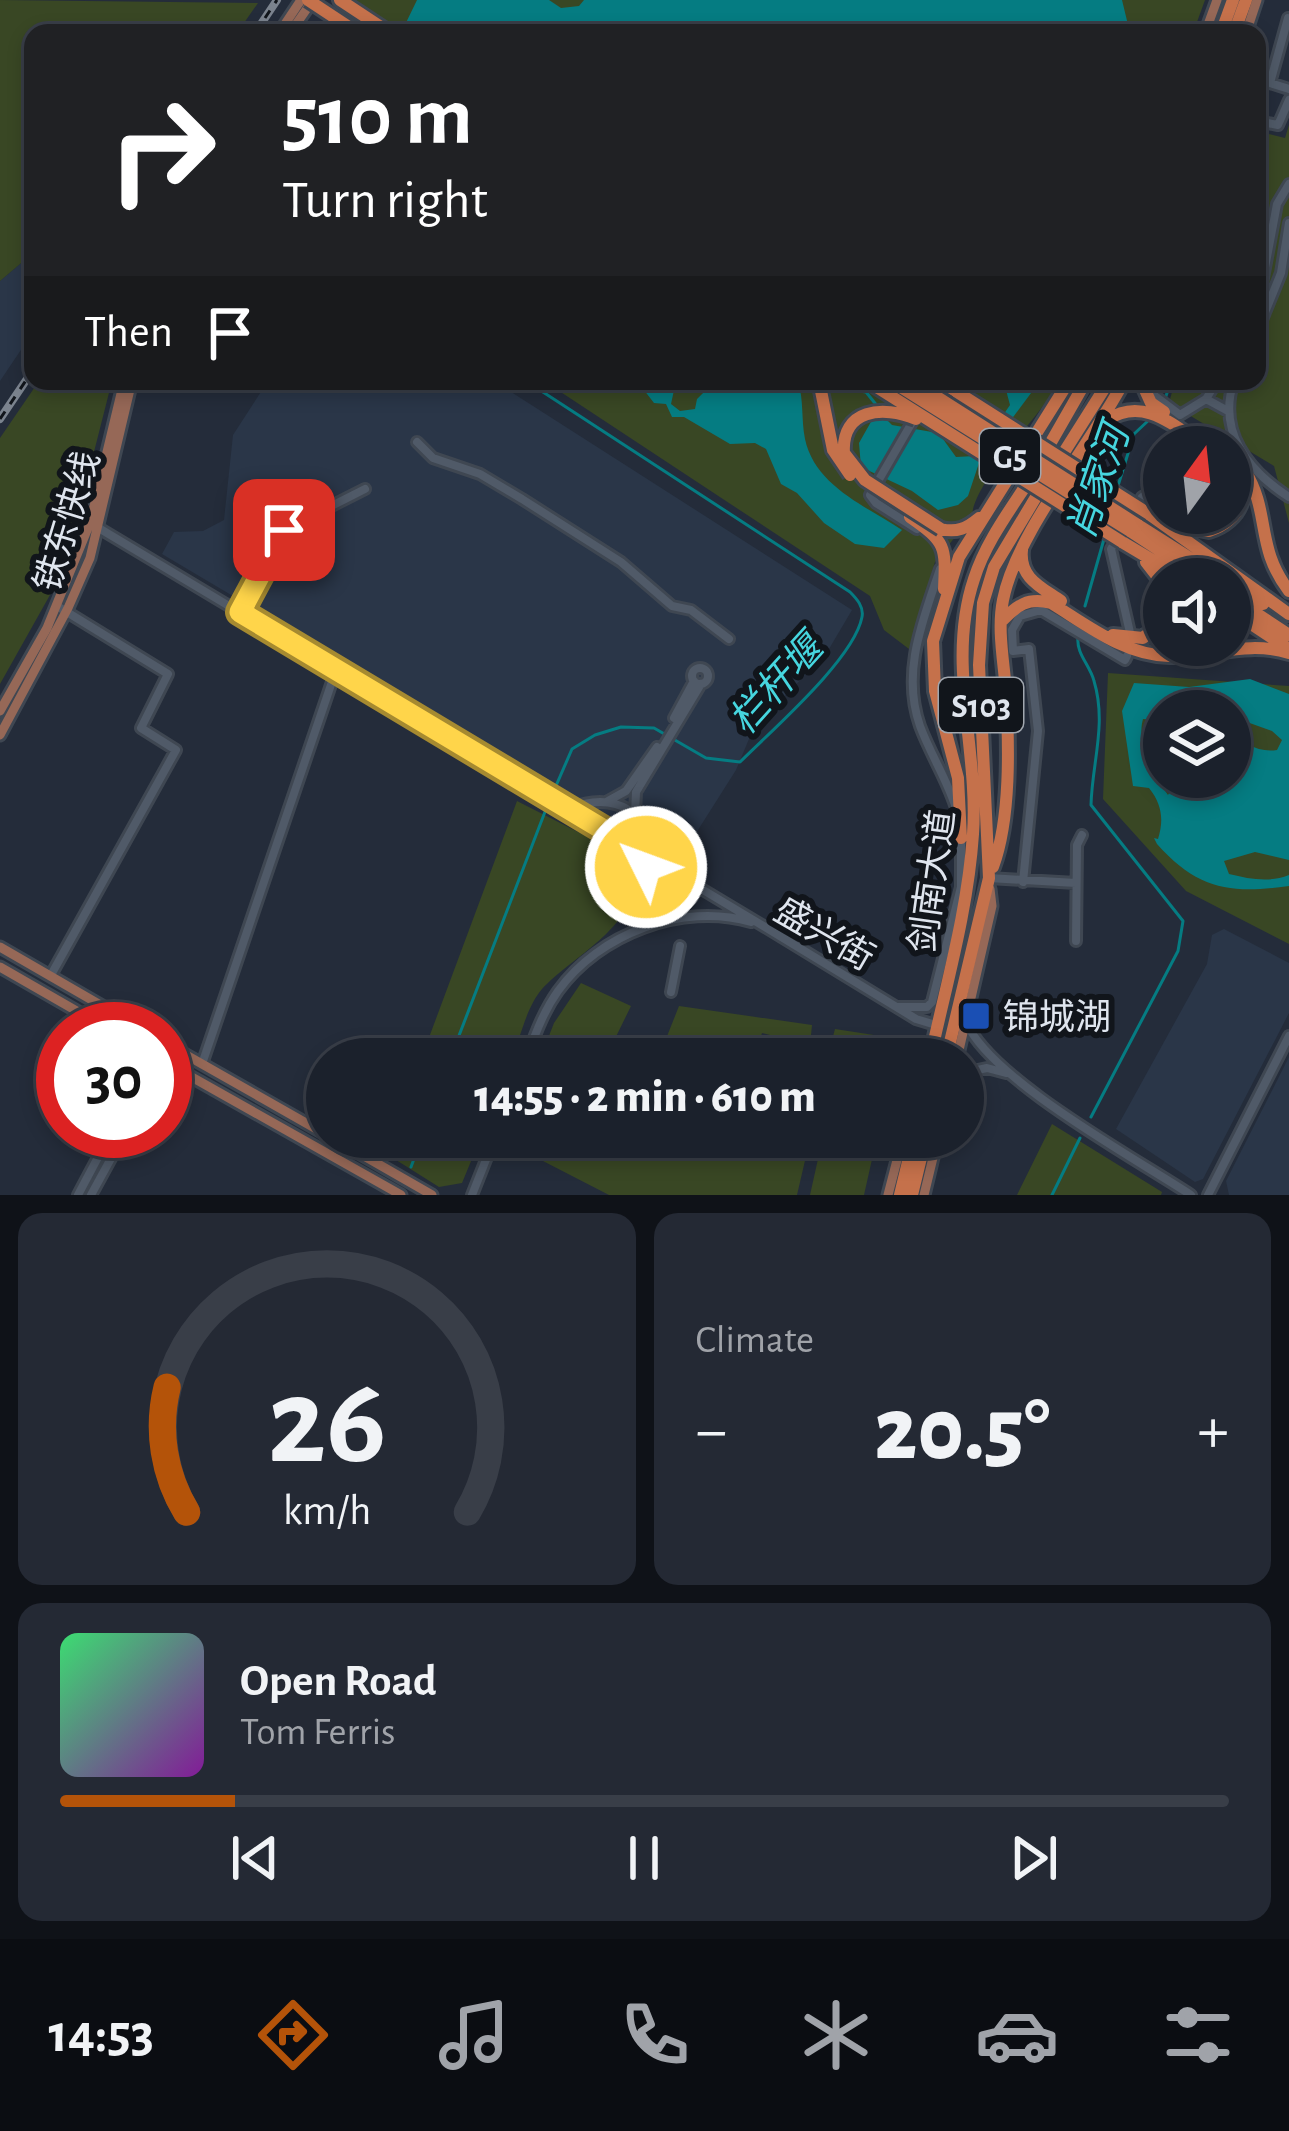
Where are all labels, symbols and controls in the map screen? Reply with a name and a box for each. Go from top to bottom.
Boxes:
icon: right [84,72,240,228]
text: 510 m [282,76,473,160]
text: Turn right [282,174,488,228]
icon: arrive [197,300,263,366]
text: Then [84,310,173,355]
water label: 肖家河 [1059,414,1139,544]
north arrow [1143,426,1251,534]
map controls [1143,426,1251,798]
road number: G5 [980,429,1040,483]
street label: 铁东快线 [28,447,106,596]
pin [233,479,335,581]
icon: arrive [251,497,317,563]
button: sound [1143,558,1251,666]
water label: 栏杆堰 [722,623,835,742]
road number: S103 [939,678,1023,732]
button: layers [1143,690,1251,798]
position arrow [583,804,709,930]
street label: 剑南大道 [903,807,961,955]
street label: 盛兴街 [768,890,881,977]
place label: 锦城湖 [1003,998,1111,1036]
marker: 锦城湖 [960,1000,992,1032]
speed limit sign: 30 [36,1002,192,1158]
text: 14:55 · 2 min · 610 m [474,1075,816,1120]
text: Climate [696,1321,814,1360]
text: 26 [267,1361,386,1486]
text: 20.5° [874,1386,1050,1476]
text: − [696,1398,727,1464]
text: + [1197,1398,1229,1464]
text: km/h [283,1490,371,1533]
text: Open Road [240,1659,437,1704]
text: Tom Ferris [240,1713,396,1752]
icon: previous [222,1825,288,1891]
icon: pause [611,1825,677,1891]
icon: next [1001,1825,1067,1891]
icon: directions [251,1993,335,2077]
icon: music [432,1993,516,2077]
icon: phone [613,1993,697,2077]
icon: climate [794,1993,878,2077]
icon: car [975,1993,1059,2077]
icon: filters [1156,1993,1240,2077]
text: 14:53 [49,2008,154,2062]

